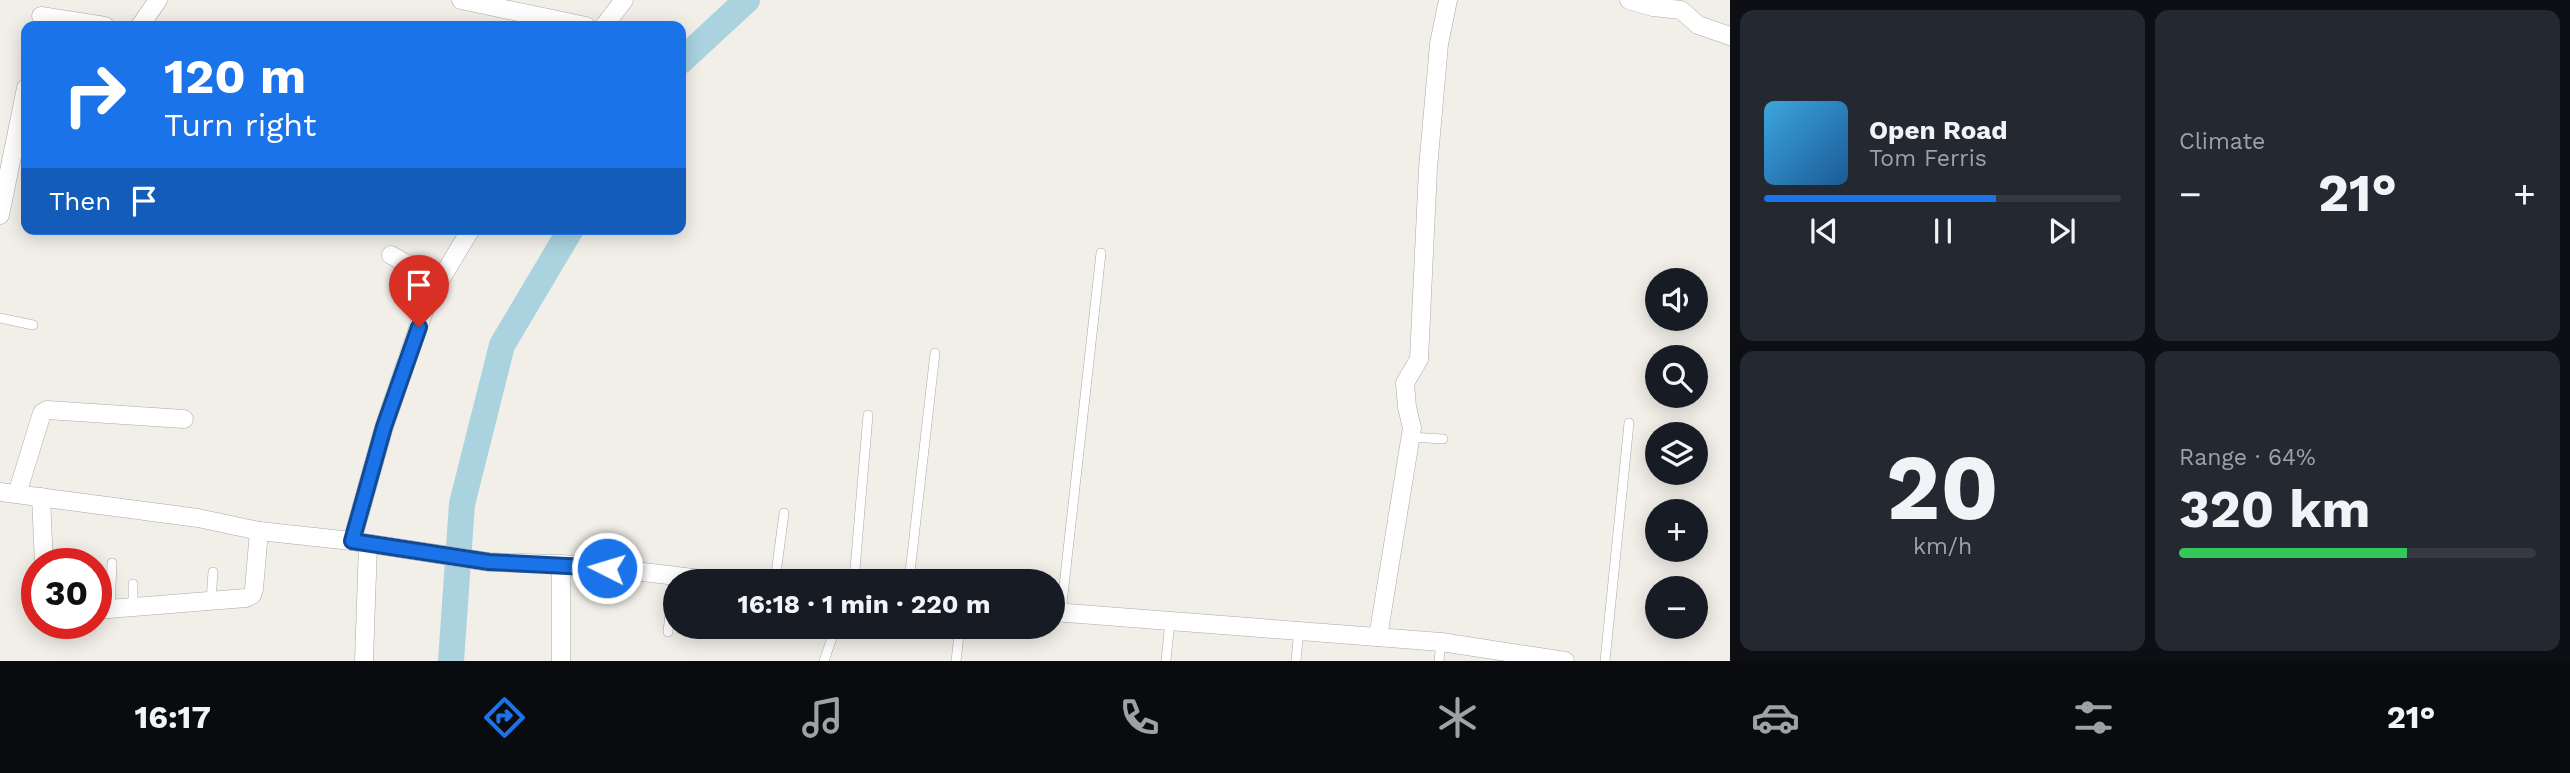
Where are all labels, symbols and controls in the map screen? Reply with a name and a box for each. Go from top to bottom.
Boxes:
text: 120 m [164,47,306,105]
icon: right [49,49,140,140]
text: Turn right [164,106,316,144]
text: Open Road [1869,115,2007,145]
text: Climate [2179,128,2265,155]
text: Tom Ferris [1869,145,1987,172]
text: 21° [2318,163,2397,224]
text: − [2179,172,2202,216]
text: + [2513,172,2536,216]
icon: arrive [125,182,163,220]
text: Then [49,186,111,216]
icon: previous [1805,212,1843,250]
icon: pause [1924,212,1962,250]
icon: next [2043,212,2081,250]
pin [389,255,449,327]
icon: arrive [400,266,438,304]
map controls [1645,268,1708,639]
button: sound [1645,268,1708,331]
button: search [1645,345,1708,408]
button: layers [1645,422,1708,485]
text: 20 [1886,434,1999,541]
text: Range · 64% [2179,444,2316,471]
text: 320 km [2179,479,2370,540]
button: + [1645,499,1708,562]
position arrow [570,531,644,605]
text: km/h [1913,533,1972,560]
speed limit sign: 30 [21,548,112,639]
button: − [1645,576,1708,639]
text: 16:18 · 1 min · 220 m [738,589,990,619]
icon: directions [480,693,529,742]
icon: music [798,693,847,742]
icon: phone [1115,693,1164,742]
icon: climate [1433,693,1482,742]
icon: car [1751,693,1800,742]
icon: filters [2069,693,2118,742]
text: 16:17 [134,698,211,736]
text: 21° [2387,698,2435,736]

